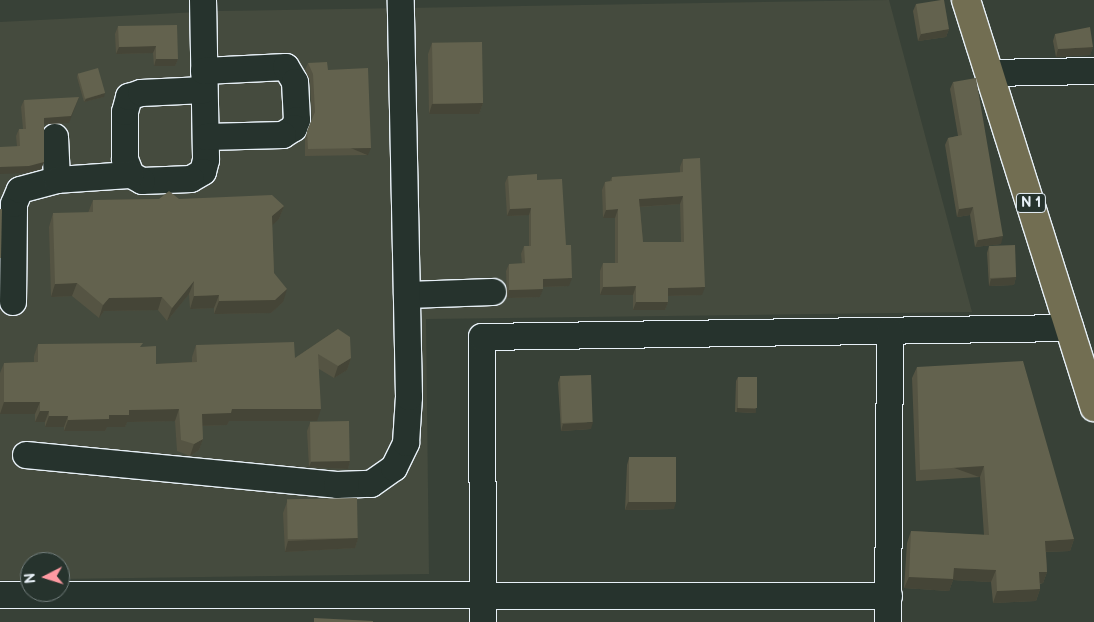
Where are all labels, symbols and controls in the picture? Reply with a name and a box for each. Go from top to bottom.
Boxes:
road number: N 1 [1015,192,1047,214]
north arrow [20,552,70,602]
text: N [22,572,39,584]

